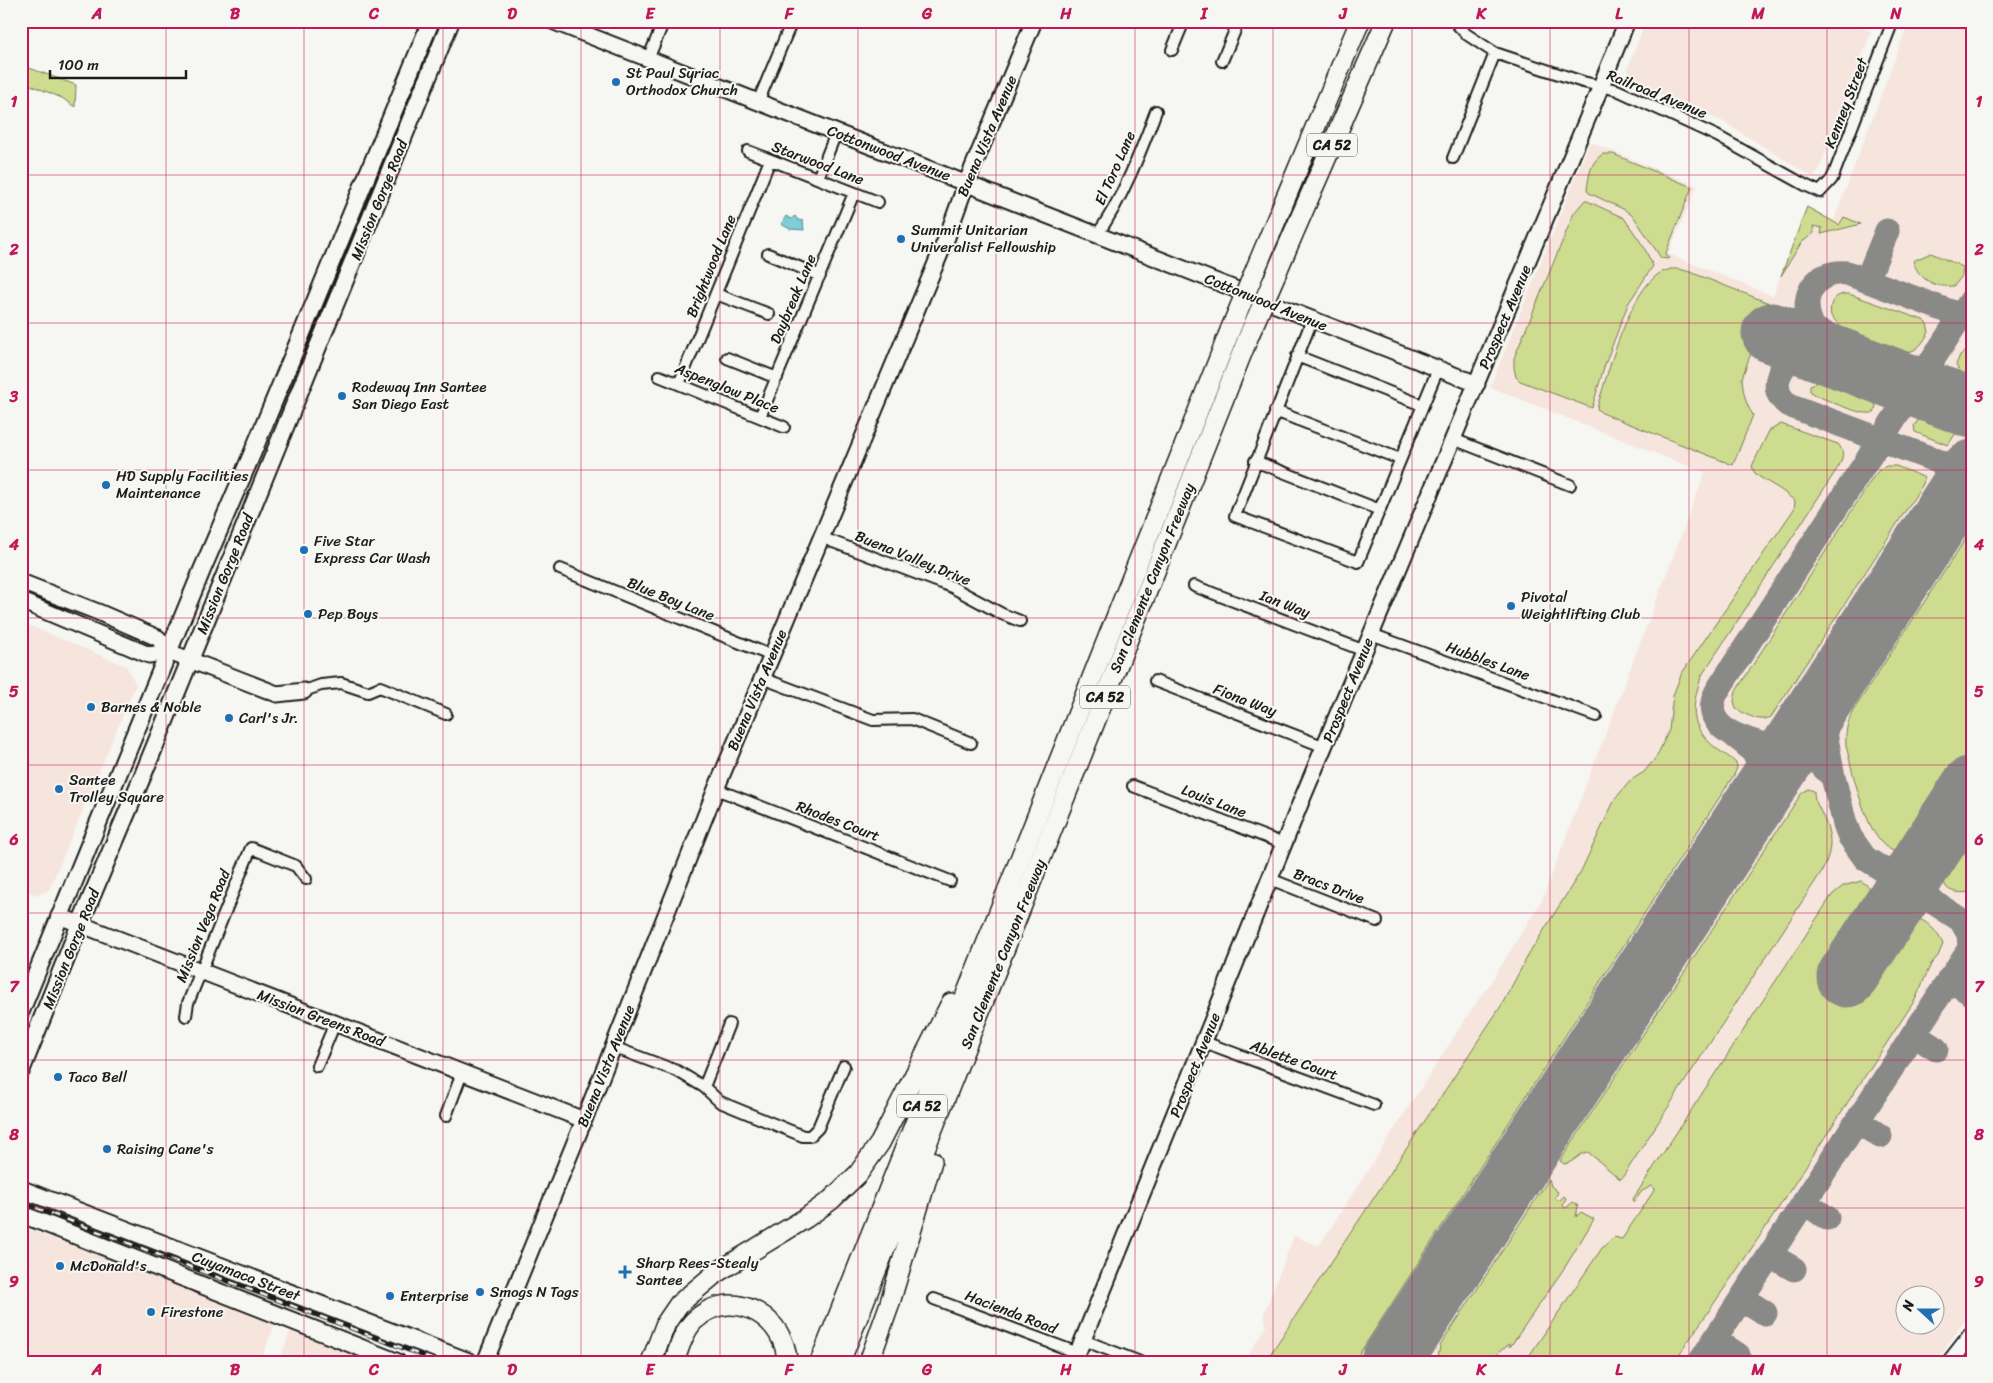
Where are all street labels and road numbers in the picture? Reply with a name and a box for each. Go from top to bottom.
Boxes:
street label: Kenney Street [1817,53,1876,152]
street label: Railroad Avenue [1603,62,1711,126]
street label: Buena Vista Avenue [950,71,1024,201]
street label: Cottonwood Avenue [823,117,955,189]
street label: El Toro Lane [1087,126,1143,209]
street label: Starwood Lane [768,133,868,193]
road number: CA 52 [1307,134,1357,156]
street label: Mission Gorge Road [343,135,415,264]
street label: Brightwood Lane [678,210,744,322]
street label: Daybreak Lane [762,250,824,348]
street label: Prospect Avenue [1471,260,1539,373]
street label: Cottonwood Avenue [1201,265,1332,339]
street label: Aspenglow Place [670,355,783,421]
street label: San Clemente Canyon Freeway [1102,479,1202,677]
street label: Mission Gorge Road [189,509,261,638]
street label: Buena Valley Drive [851,523,975,593]
street label: Blue Boy Lane [623,570,719,628]
street label: Ian Way [1255,582,1314,626]
street label: Buena Vista Avenue [720,625,794,755]
street label: Prospect Avenue [1315,633,1381,746]
street label: Hubbles Lane [1442,634,1534,688]
street label: Fiona Way [1209,676,1281,724]
road number: CA 52 [1080,686,1130,709]
street label: Louis Lane [1178,777,1251,825]
street label: Rhodes Court [792,793,884,849]
street label: San Clemente Canyon Freeway [953,855,1053,1053]
street label: Bracs Drive [1290,861,1368,911]
street label: Mission Vega Road [168,864,238,987]
street label: Mission Gorge Road [35,884,107,1013]
street label: Mission Greens Road [253,982,390,1055]
street label: Buena Vista Avenue [570,1001,643,1131]
street label: Prospect Avenue [1162,1008,1228,1121]
street label: Ablette Court [1246,1032,1342,1088]
road number: CA 52 [897,1094,947,1118]
street label: Cuyamaca Street [188,1243,305,1309]
street label: Hacienda Road [961,1283,1062,1342]

